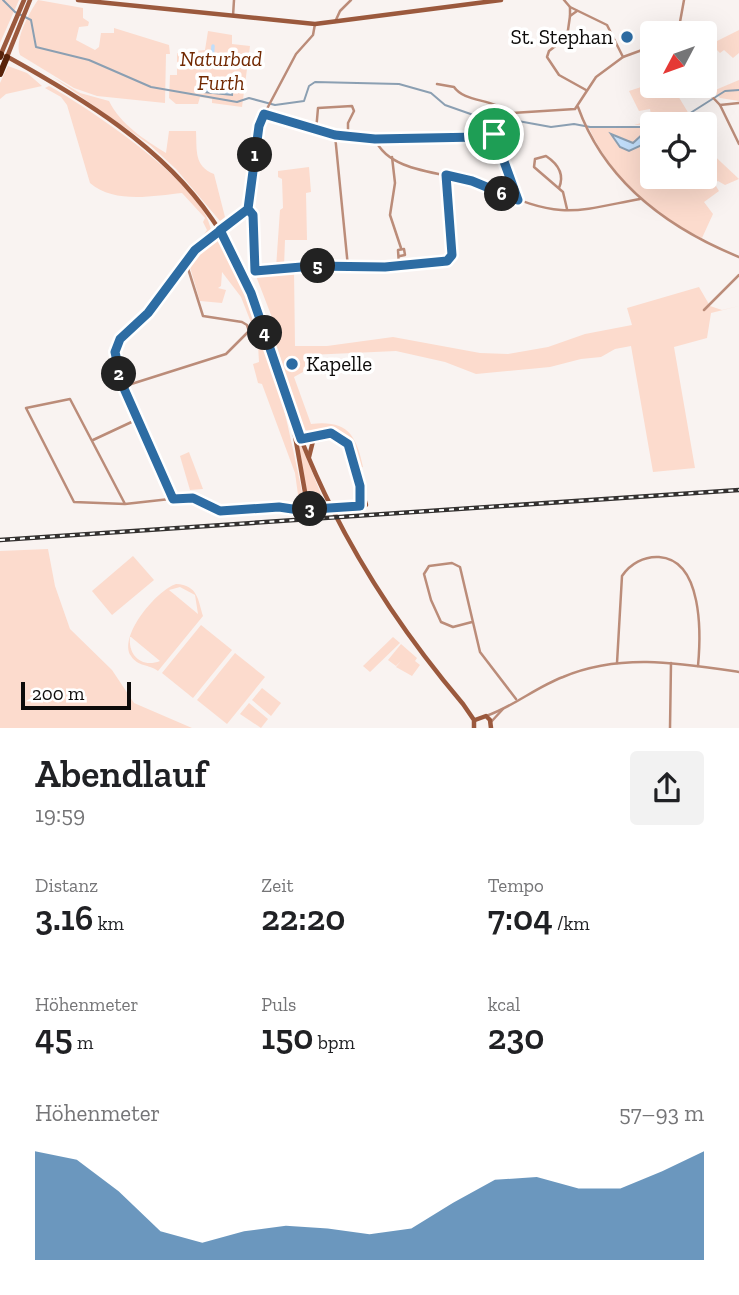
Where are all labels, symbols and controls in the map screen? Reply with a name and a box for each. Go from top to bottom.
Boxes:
north arrow [640,21,718,98]
map controls [640,21,717,189]
place label: St. Stephan [510,24,613,49]
marker: St. Stephan [619,29,635,45]
park label: Naturbad Furth [180,46,263,95]
pin [464,104,524,164]
button: locate [640,112,717,189]
icon: arrive [475,115,513,153]
pin: 1 [238,138,272,172]
text: 1 [251,143,258,166]
pin: 6 [484,176,520,212]
text: 6 [496,182,507,205]
pin: 5 [300,248,336,284]
text: 5 [313,254,322,277]
pin: 4 [247,316,282,350]
text: 4 [259,321,270,344]
place label: Kapelle [306,351,372,376]
pin: 2 [102,356,136,392]
marker: Kapelle [284,356,300,372]
text: 2 [113,362,124,385]
pin: 3 [292,491,328,526]
text: 3 [304,497,315,520]
scale bar [21,679,131,711]
text: 200 m [32,682,84,705]
text: Abendlauf [35,751,207,797]
button: share [630,751,704,825]
text: 19:59 [35,800,85,828]
text: Distanz [35,874,98,897]
text: Zeit [261,874,294,897]
text: Tempo [488,874,544,897]
text: 3.16 [35,897,93,939]
text: 22:20 [261,897,345,939]
text: 7:04 [488,897,553,939]
text: km [93,912,124,935]
text: /km [553,912,590,935]
text: Höhenmeter [35,993,138,1016]
text: Puls [261,993,296,1016]
text: kcal [488,993,520,1016]
text: 45 [35,1016,73,1058]
text: 150 [261,1016,314,1058]
text: 230 [488,1016,544,1058]
text: m [73,1031,93,1054]
text: bpm [314,1031,355,1054]
text: Höhenmeter [35,1099,160,1127]
text: 57–93 m [619,1099,704,1127]

